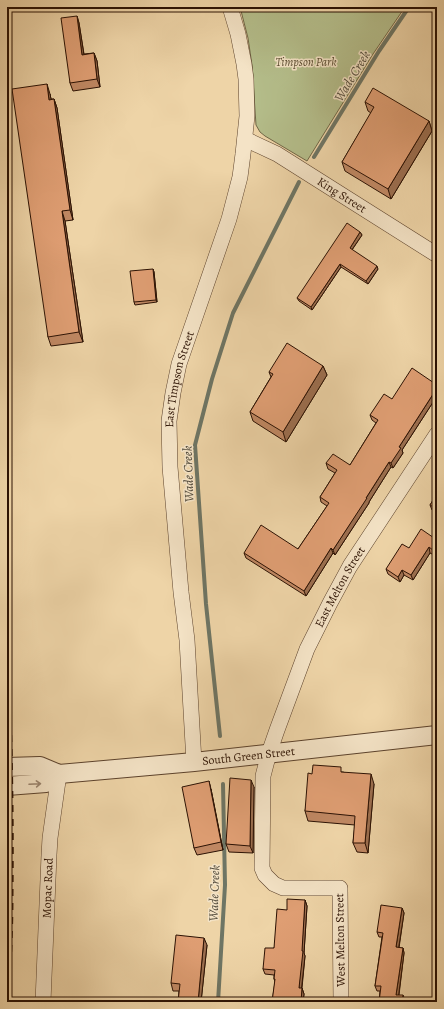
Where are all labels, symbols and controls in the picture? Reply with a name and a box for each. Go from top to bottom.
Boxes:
water label: Wade Creek [330,47,374,105]
park label: Timpson Park [275,54,337,70]
street label: King Street [314,173,370,217]
street label: East Timpson Street [161,329,198,428]
water label: Wade Creek [179,445,197,503]
street label: East Melton Street [311,543,369,630]
street label: South Green Street [201,743,296,769]
one-way arrow [28,780,41,788]
street label: Mopac Road [38,857,57,919]
water label: Wade Creek [205,864,223,922]
street label: West Melton Street [331,893,349,988]

